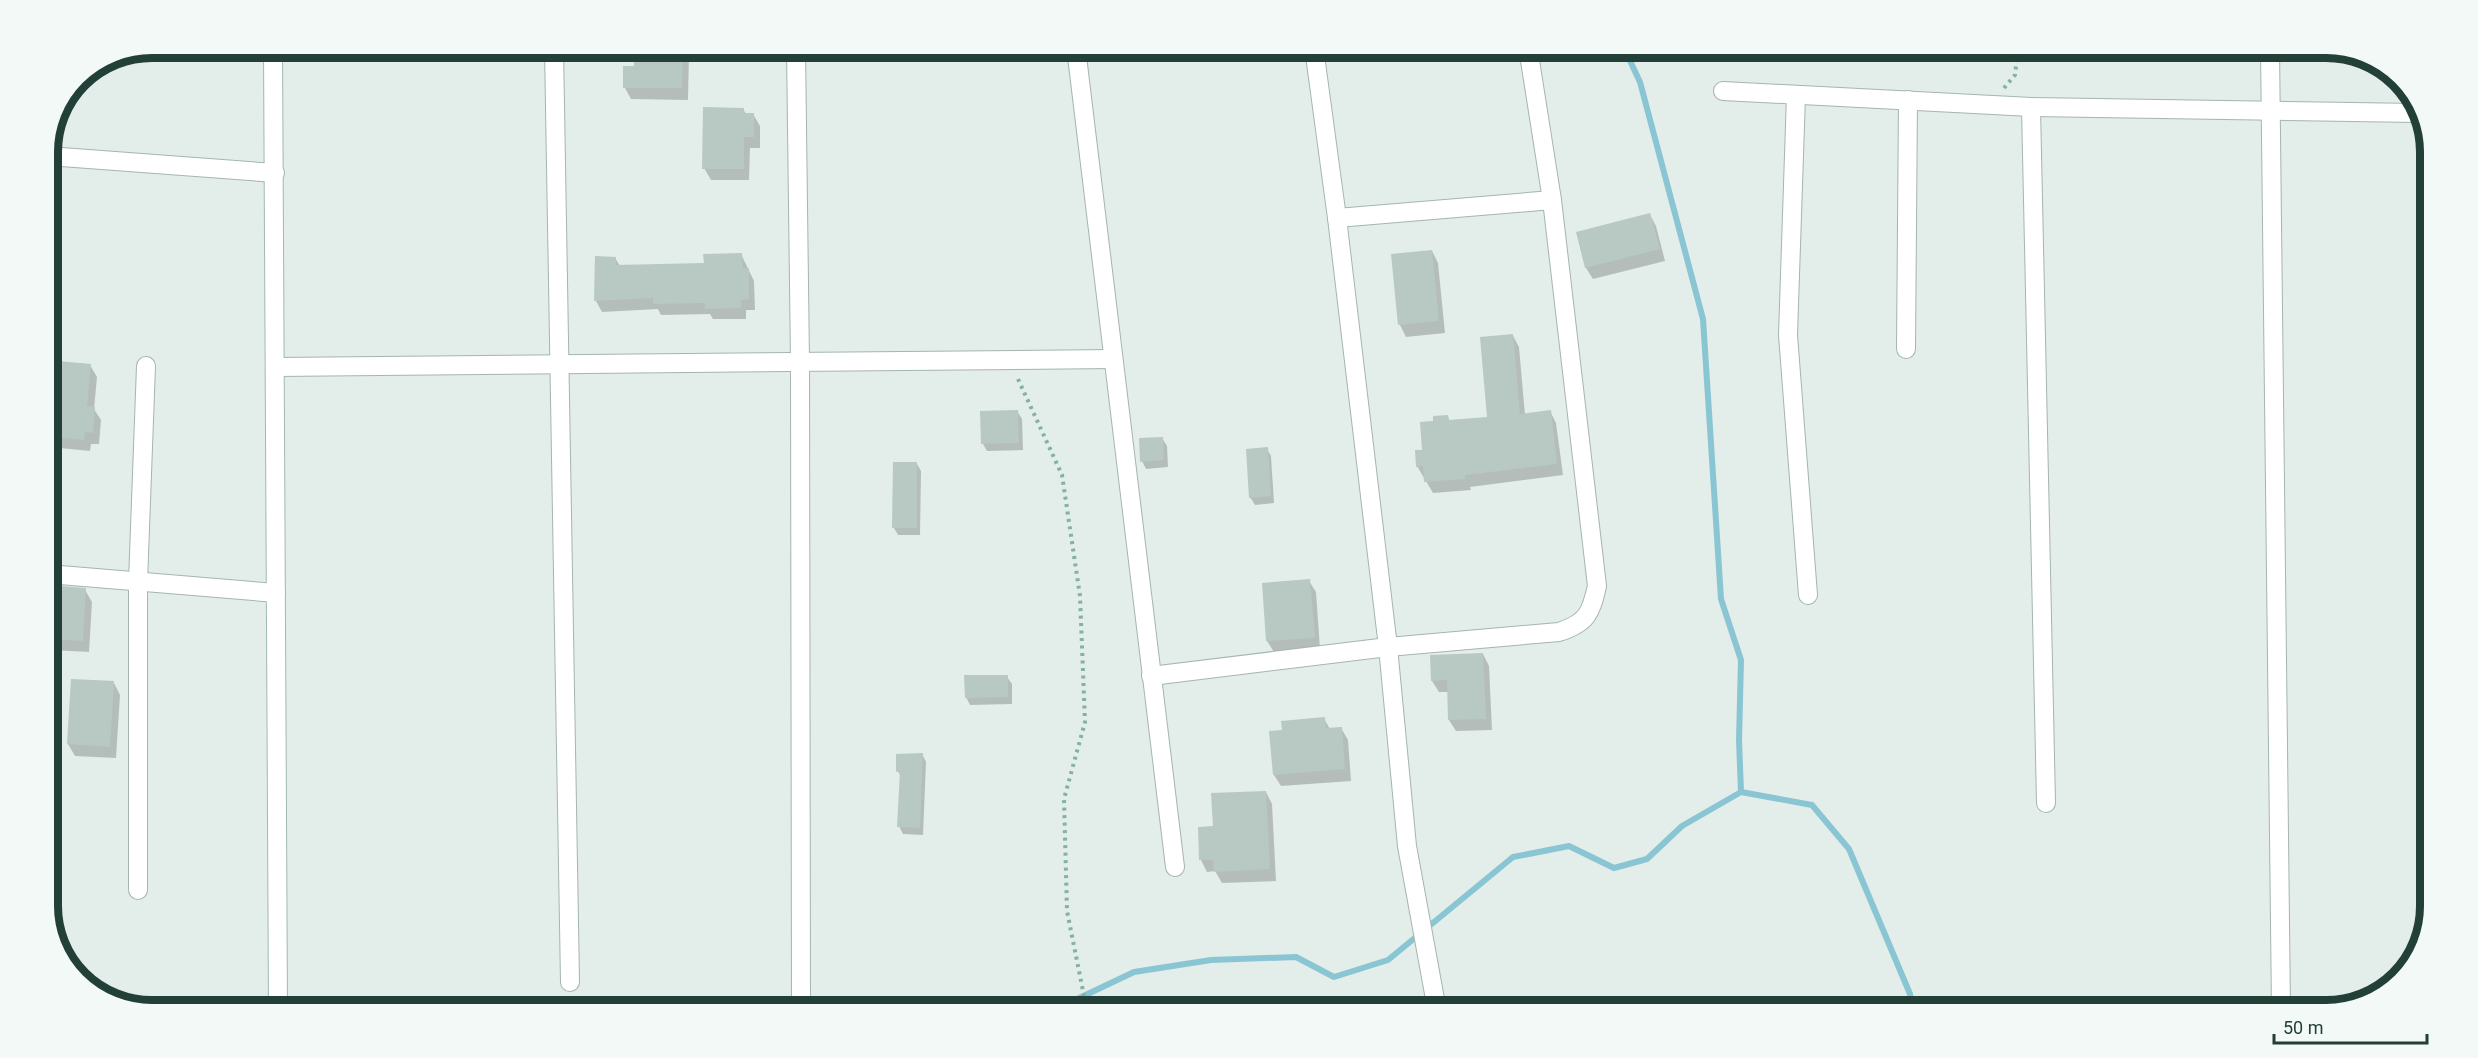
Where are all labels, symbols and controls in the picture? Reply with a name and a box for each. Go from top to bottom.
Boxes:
scale bar [2274,1007,2427,1045]
text: 50 m [2283,1017,2323,1038]

